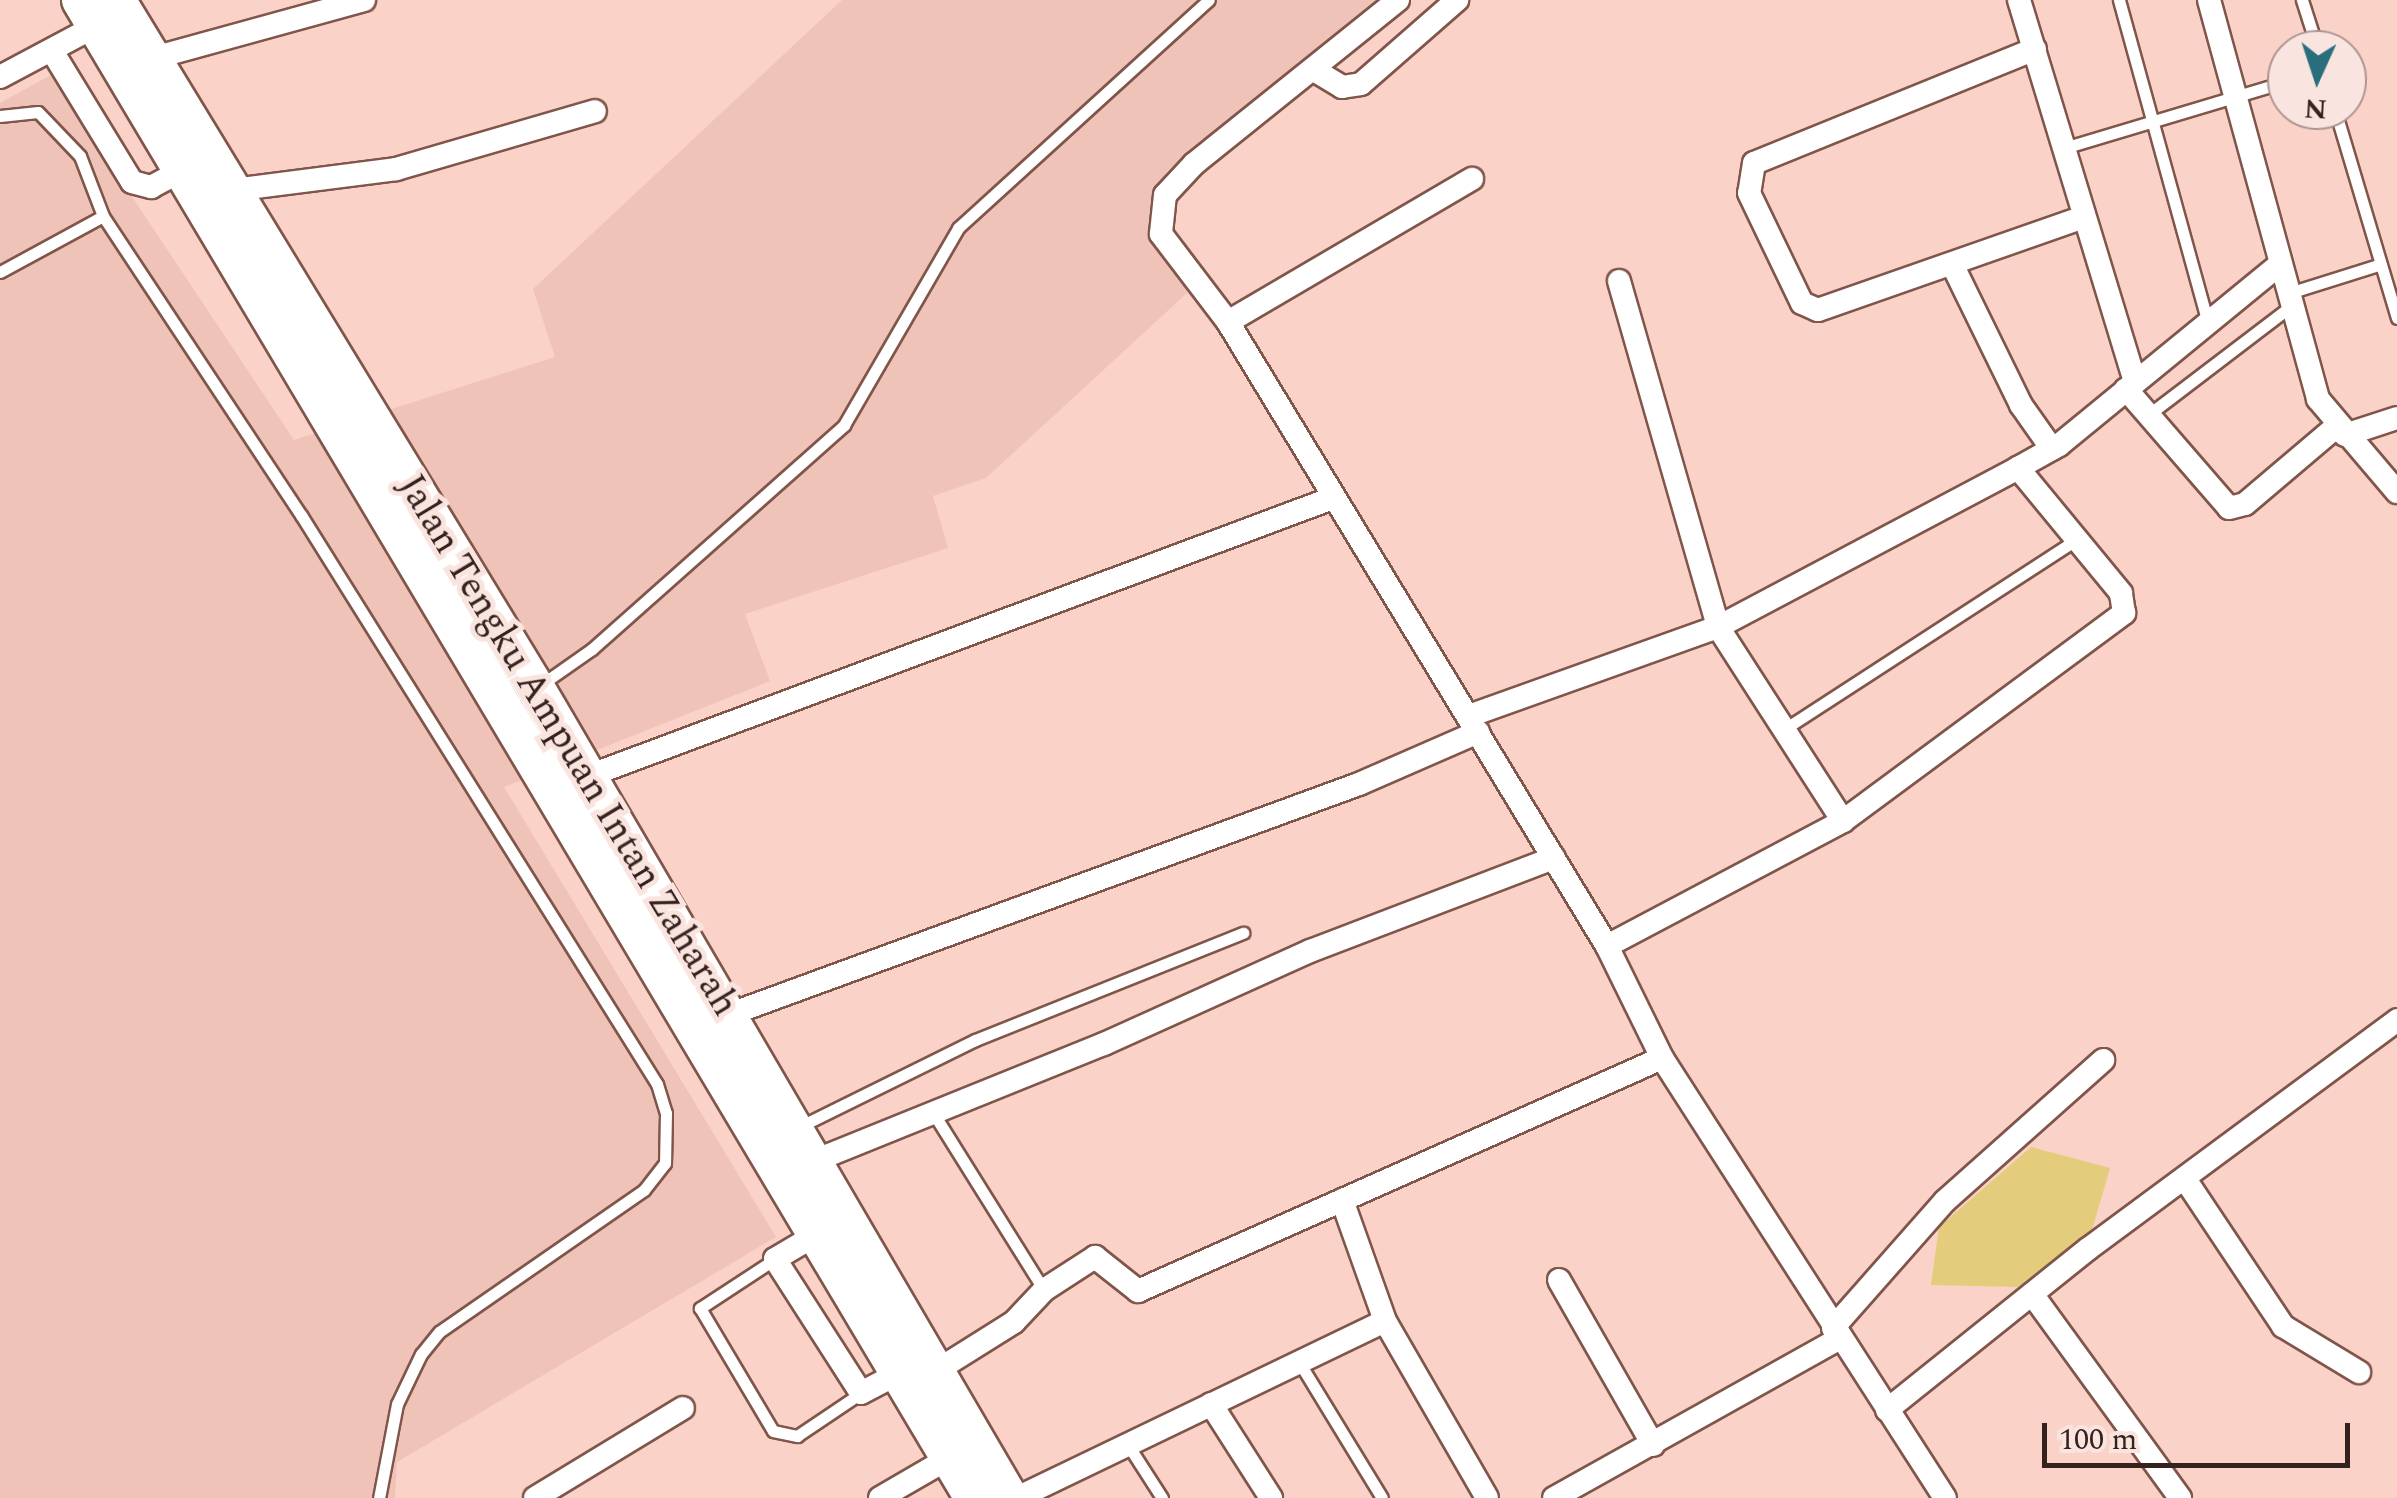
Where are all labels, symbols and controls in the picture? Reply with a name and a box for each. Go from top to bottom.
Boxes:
north arrow [2267,30,2367,130]
text: N [2303,86,2328,131]
street label: Jalan Tengku Ampuan Intan Zaharah [387,467,747,1025]
scale bar [2047,1403,2354,1465]
text: 100 m [2059,1417,2137,1463]

